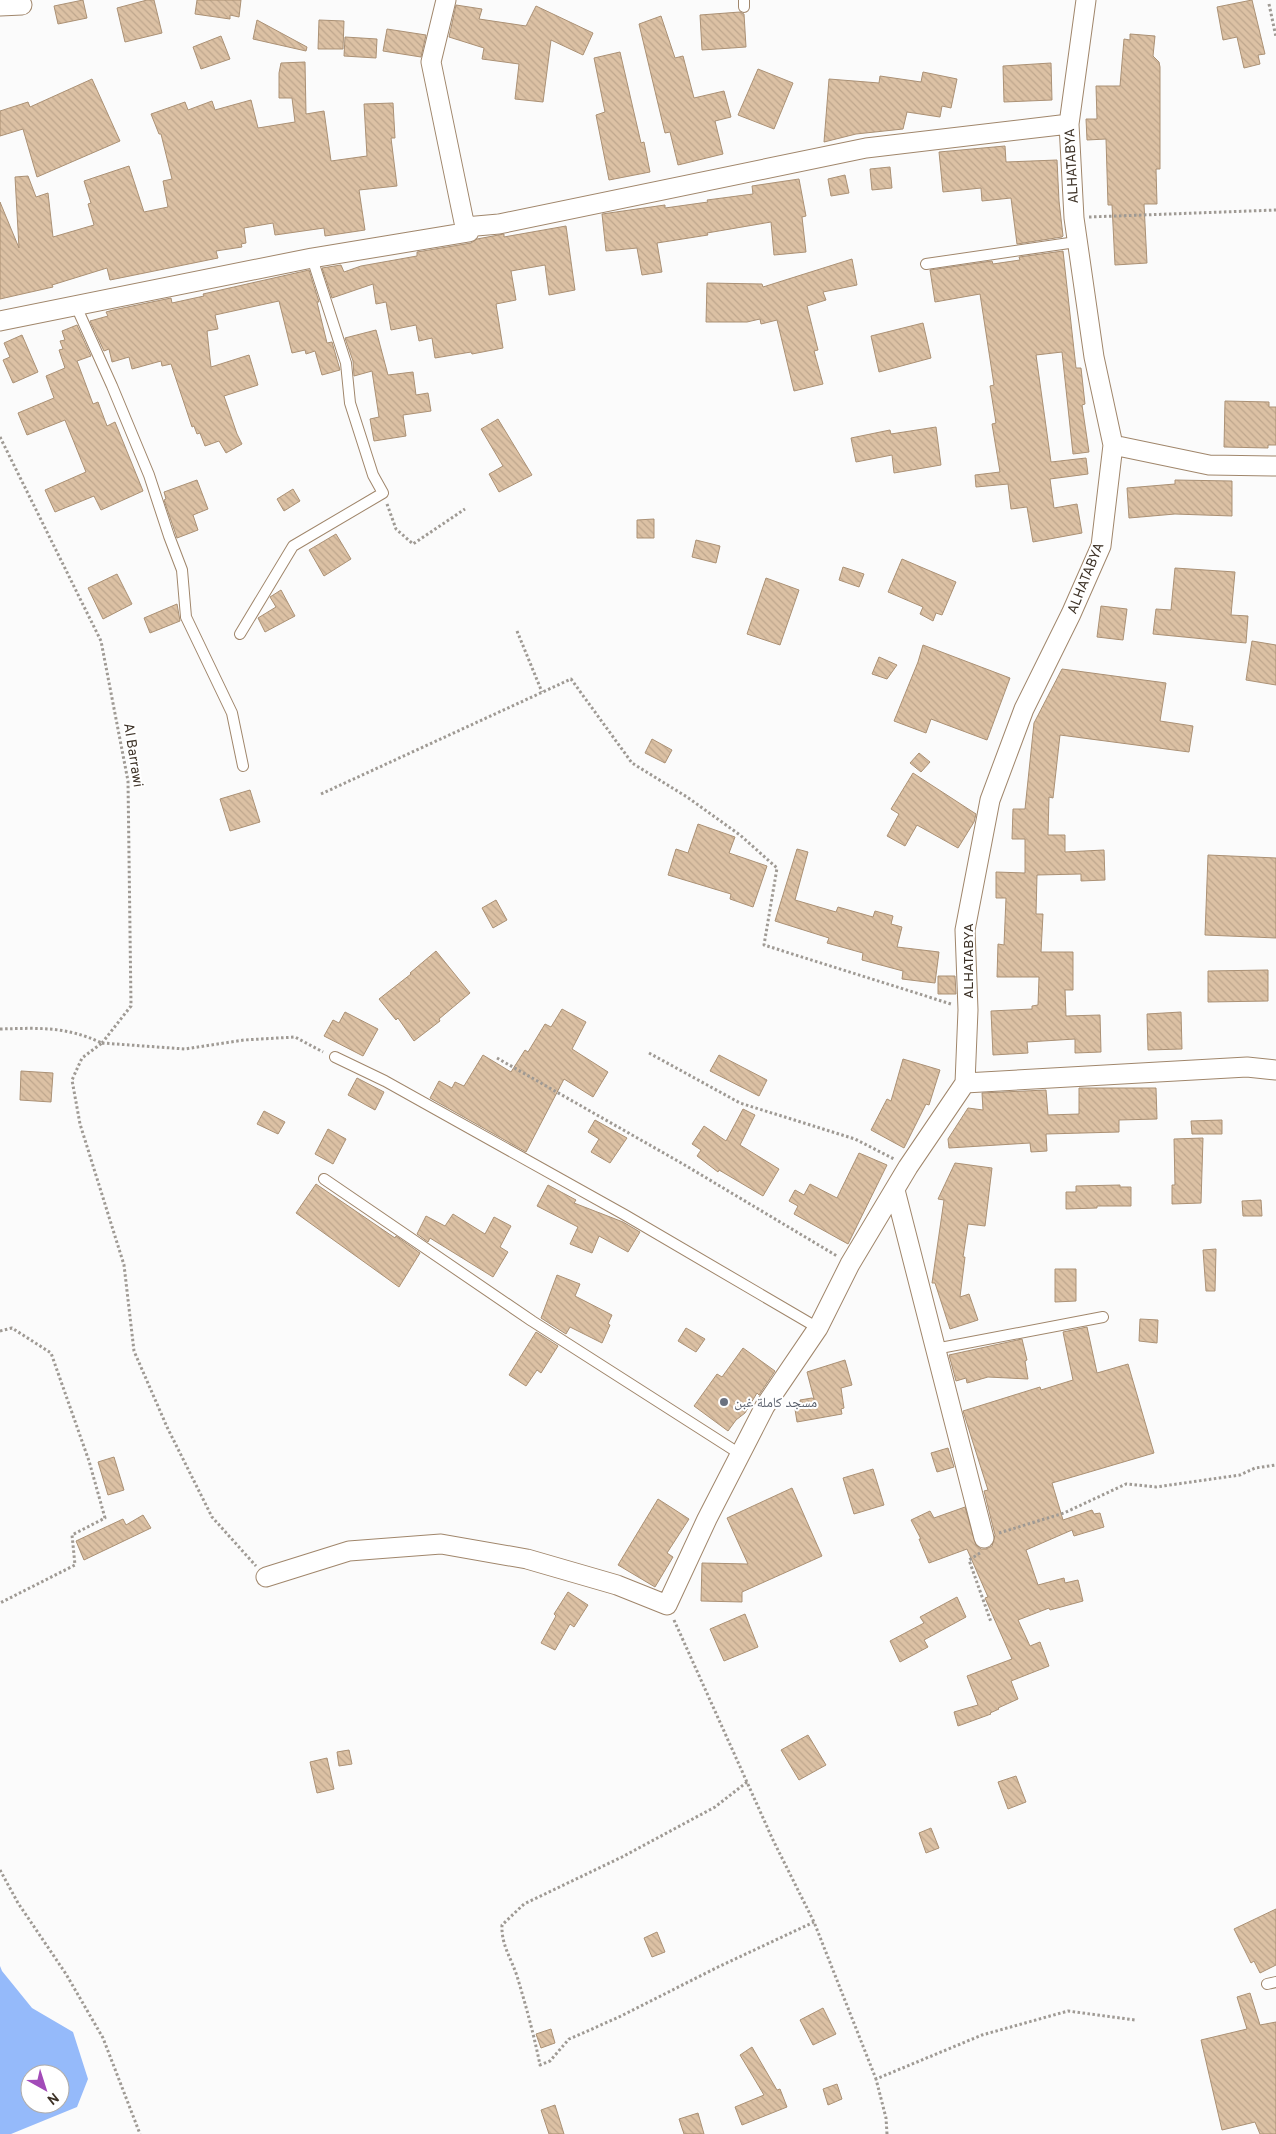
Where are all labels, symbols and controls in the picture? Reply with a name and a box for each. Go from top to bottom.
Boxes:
street label: ALHATABYA [1062,128,1083,204]
street label: ALHATABYA [1064,540,1108,617]
street label: Al Barrawi [119,722,146,788]
street label: ALHATABYA [961,923,978,999]
place label: مسجد كاملة غبن [734,1395,817,1412]
marker: مسجد كاملة غبن [718,1396,730,1408]
north arrow [20,2064,70,2114]
text: N [43,2088,61,2108]

